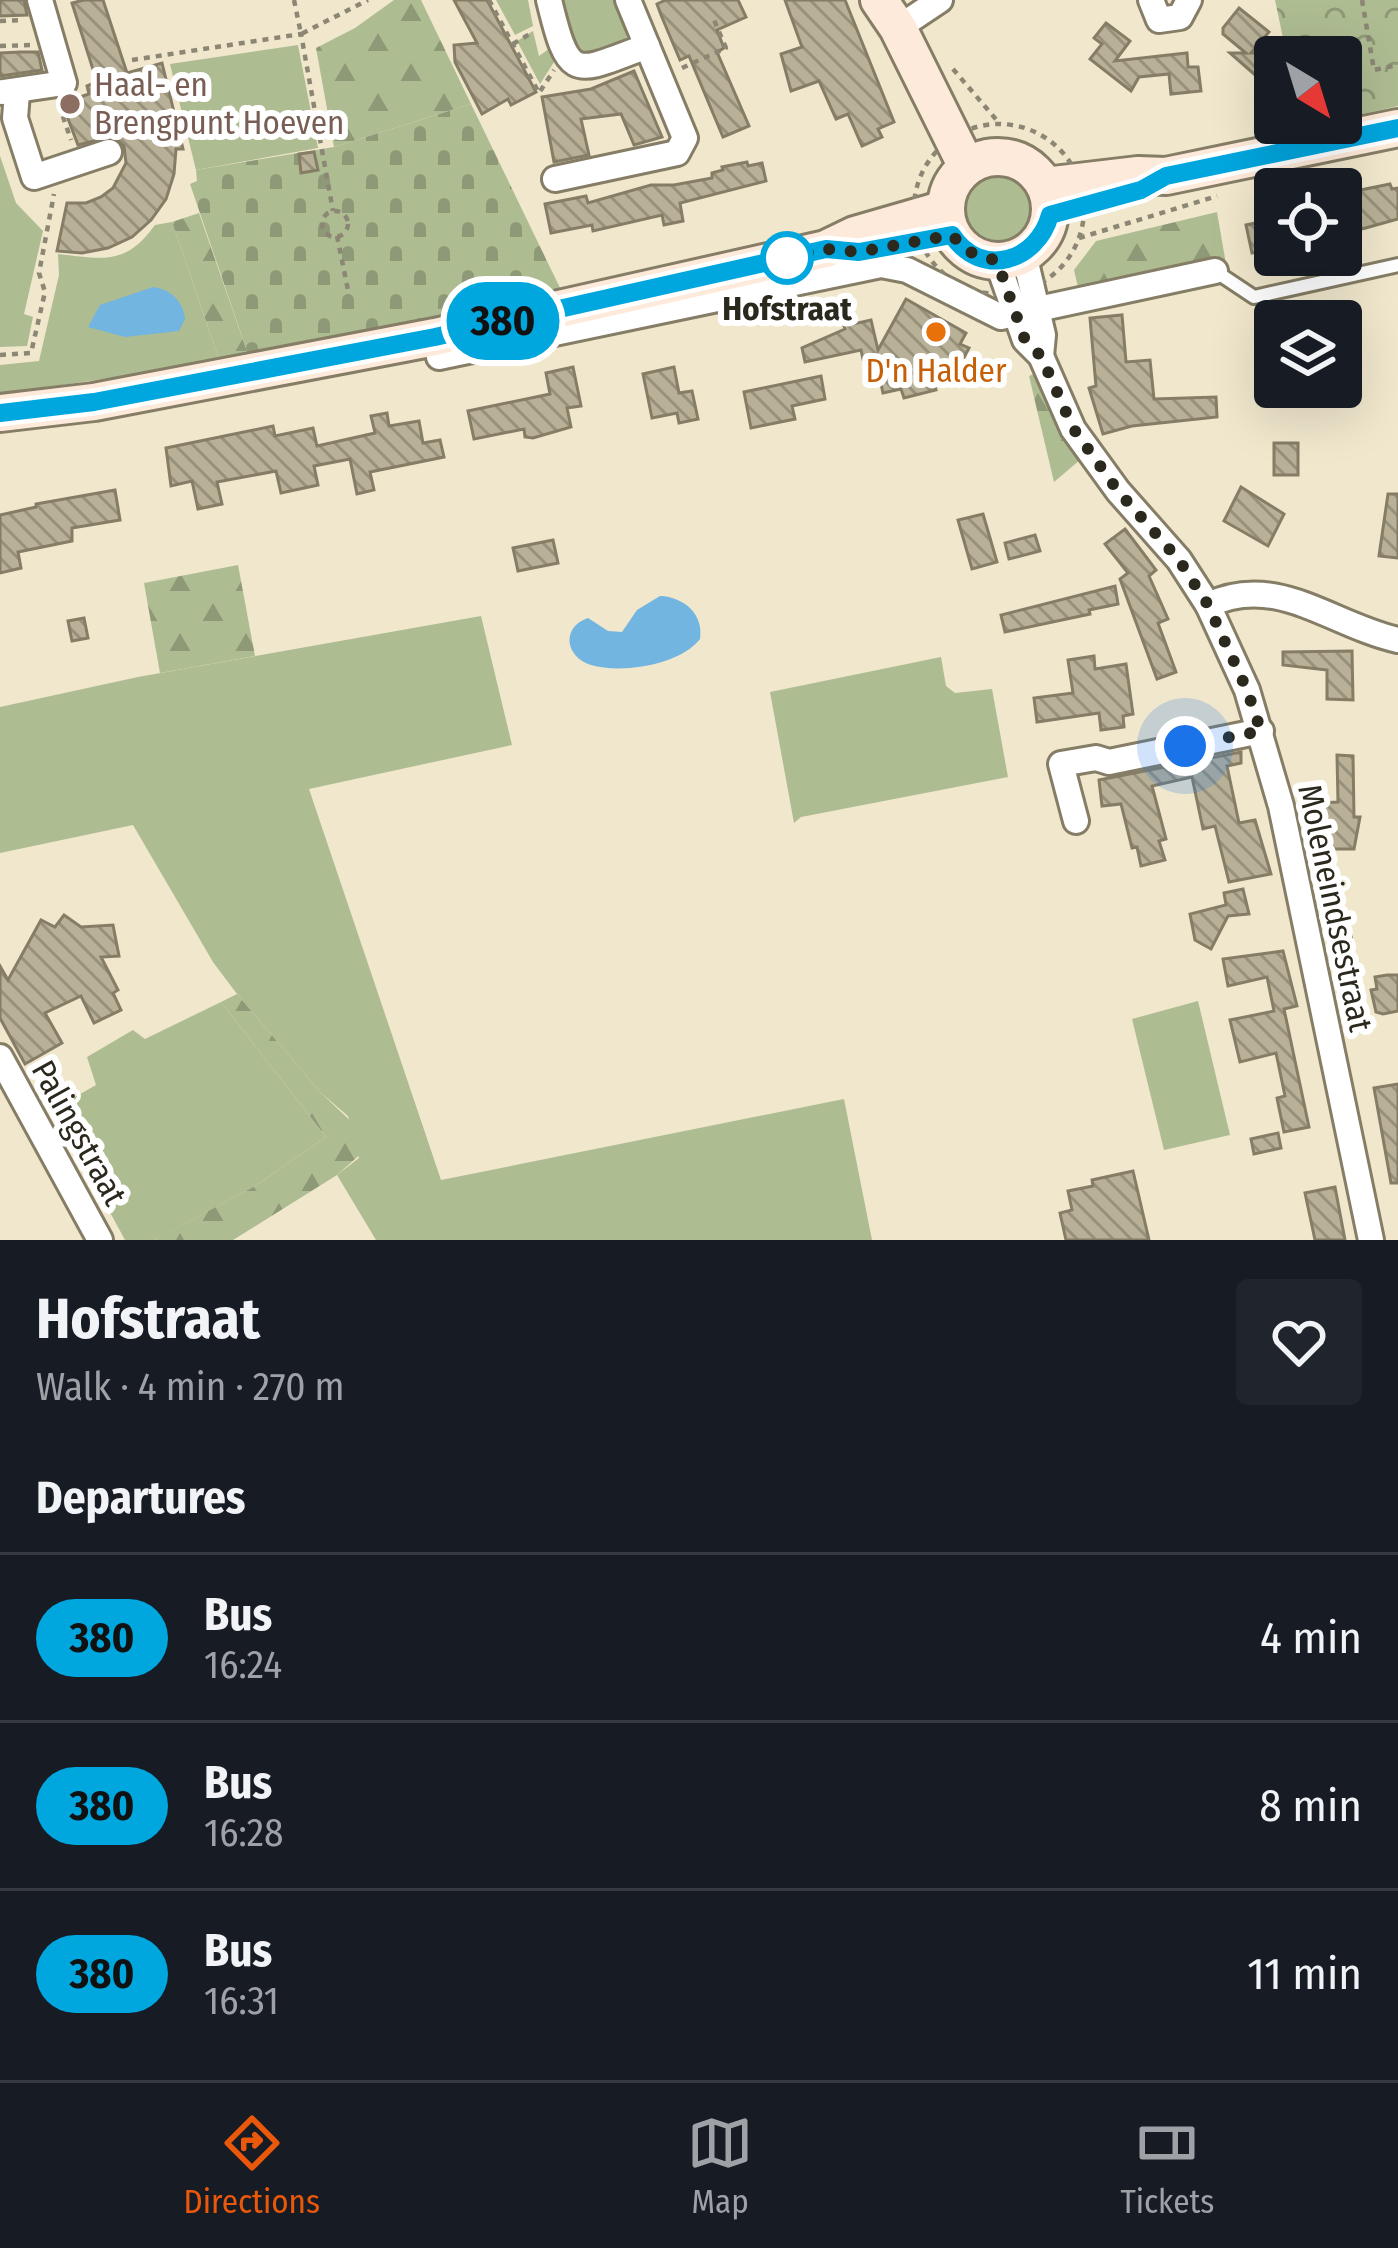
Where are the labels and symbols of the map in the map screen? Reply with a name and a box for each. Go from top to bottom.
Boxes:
north arrow [1254,36,1362,144]
place label: Haal- en Brengpunt Hoeven [94,65,344,143]
marker: Haal- en Brengpunt Hoeven [57,91,83,117]
marker: Hofstraat [762,233,812,283]
line badge: 380 [434,282,572,360]
place label: Hofstraat [722,289,852,329]
marker: D'n Halder [923,319,949,345]
place label: D'n Halder [866,351,1007,391]
your location [1155,716,1215,776]
street label: Moleneindsestraat [1289,781,1381,1035]
street label: Palingstraat [23,1054,135,1213]

